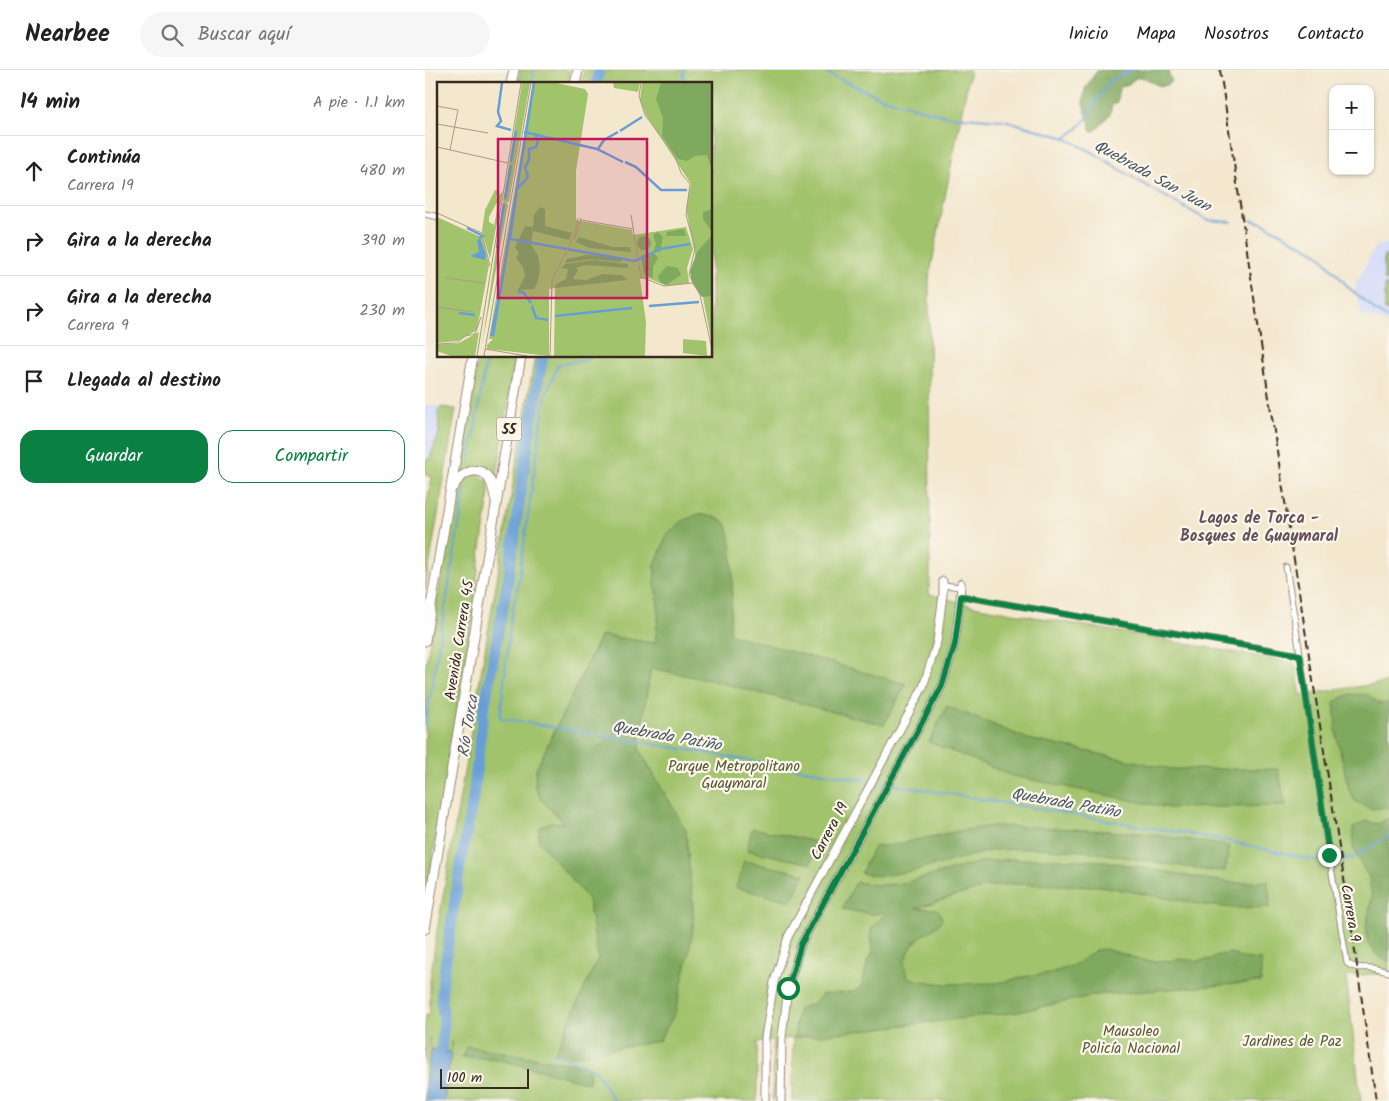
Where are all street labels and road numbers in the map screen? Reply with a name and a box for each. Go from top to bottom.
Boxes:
road number: 55 [497,418,521,440]
street label: Avenida Carrera 45 [439,577,481,702]
street label: Carrera 19 [805,798,856,865]
street label: Carrera 9 [1333,883,1367,944]

